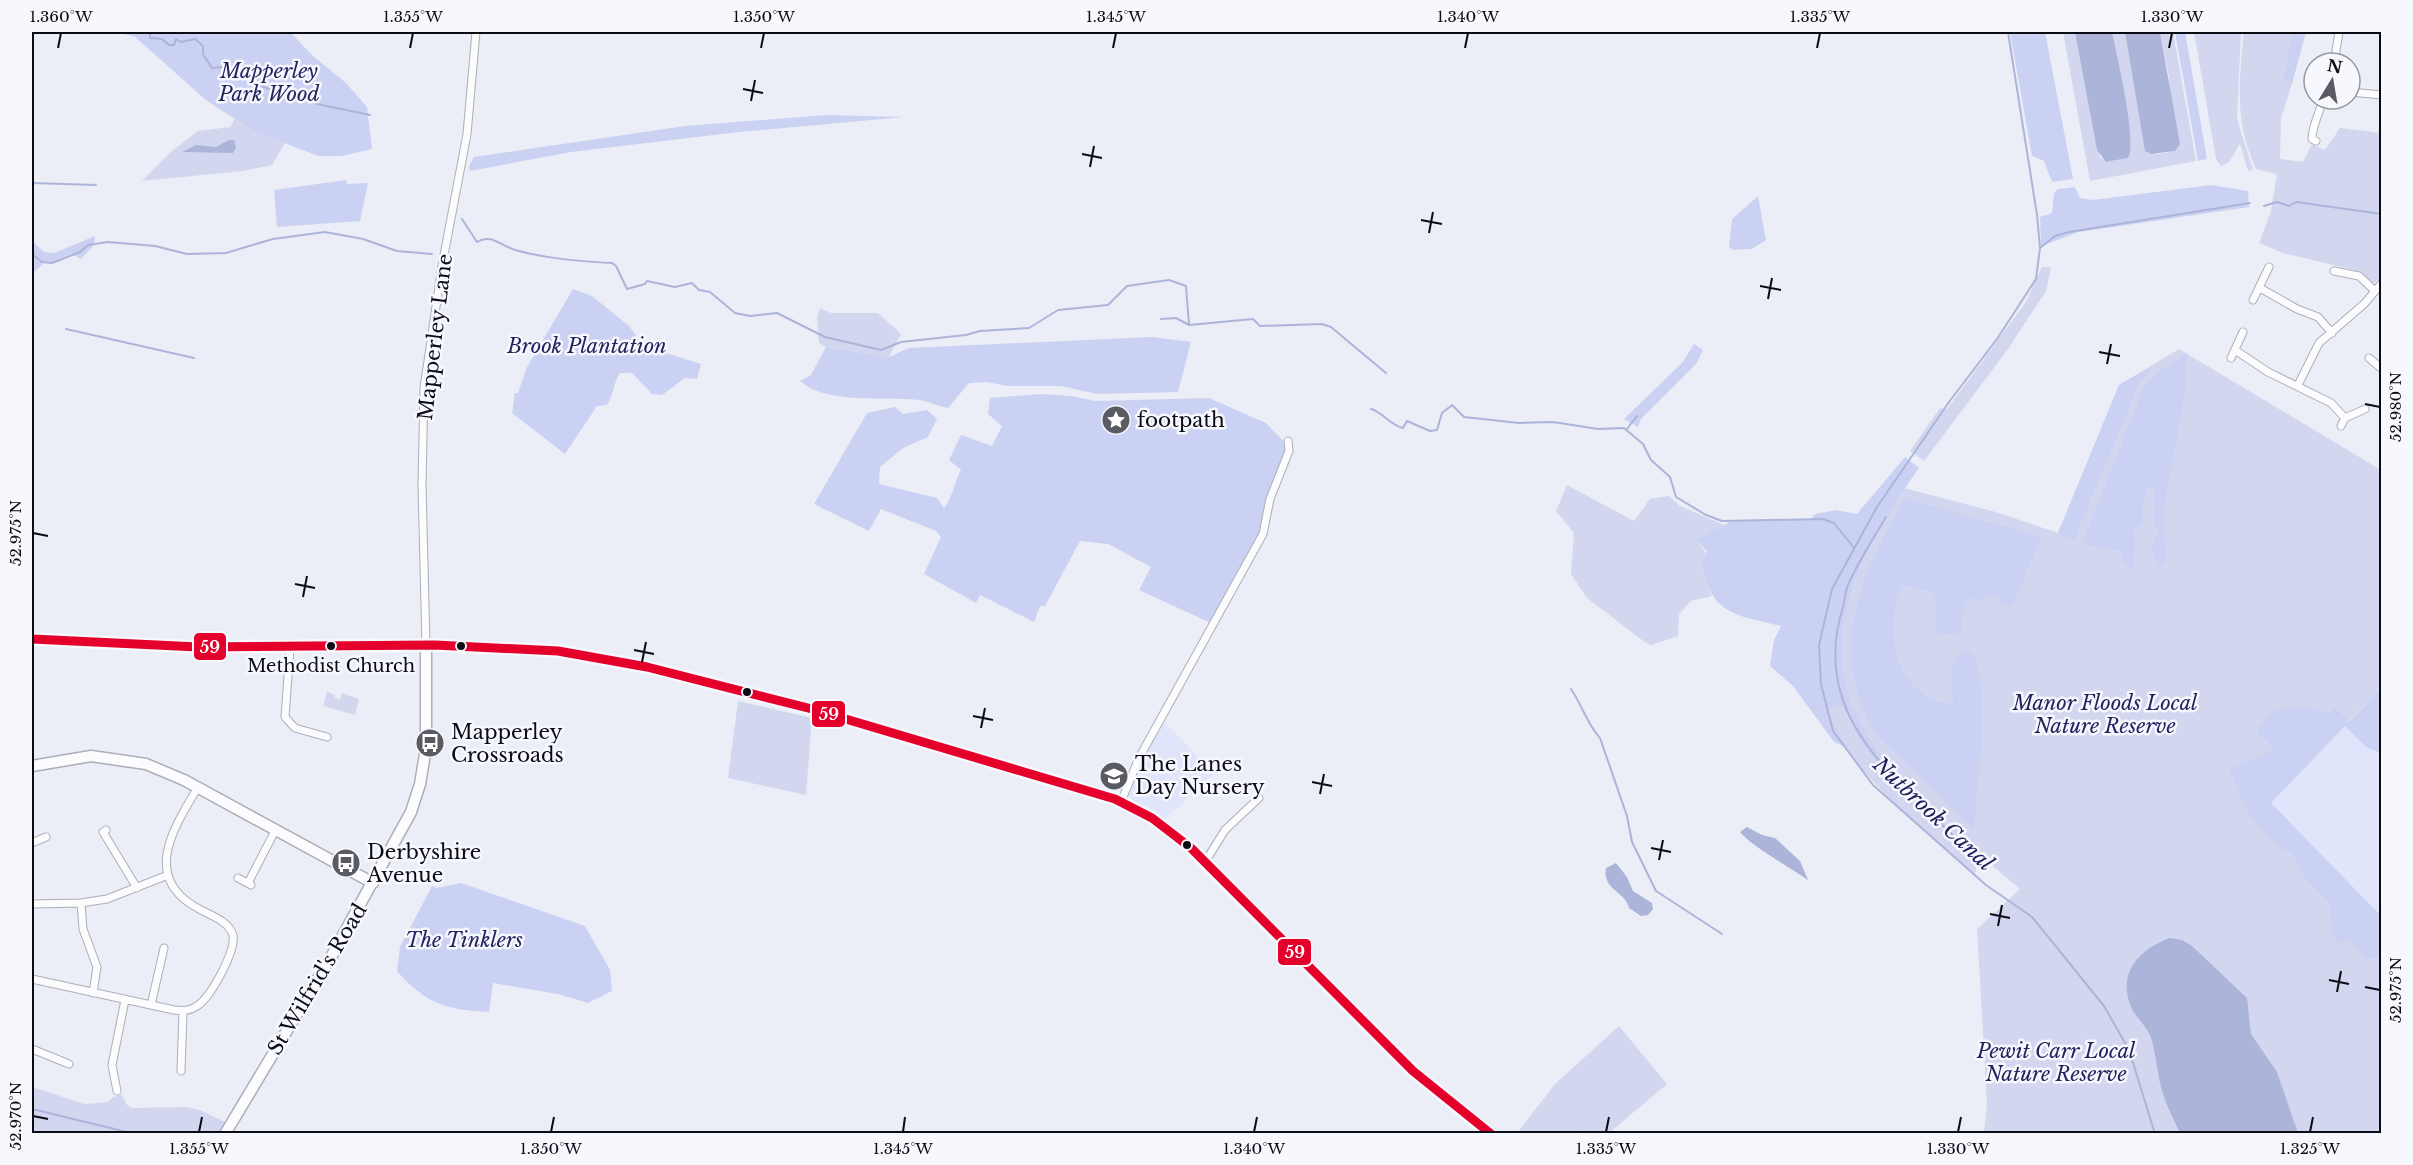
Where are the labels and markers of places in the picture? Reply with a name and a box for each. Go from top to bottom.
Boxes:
place icon: footpath [1100,404,1132,436]
place label: footpath [1137,408,1225,432]
marker: Methodist Church [325,640,337,652]
unlabelled marker [455,640,467,652]
place label: Methodist Church [247,655,415,677]
unlabelled marker [741,686,753,698]
place label: Mapperley Crossroads [451,720,564,767]
bus stop icon: Mapperley Crossroads [414,727,446,759]
place label: The Lanes Day Nursery [1135,752,1265,799]
school or university icon: The Lanes Day Nursery [1098,760,1130,792]
unlabelled marker [1181,839,1193,851]
place label: Derbyshire Avenue [366,840,481,887]
bus stop icon: Derbyshire Avenue [330,847,362,879]

